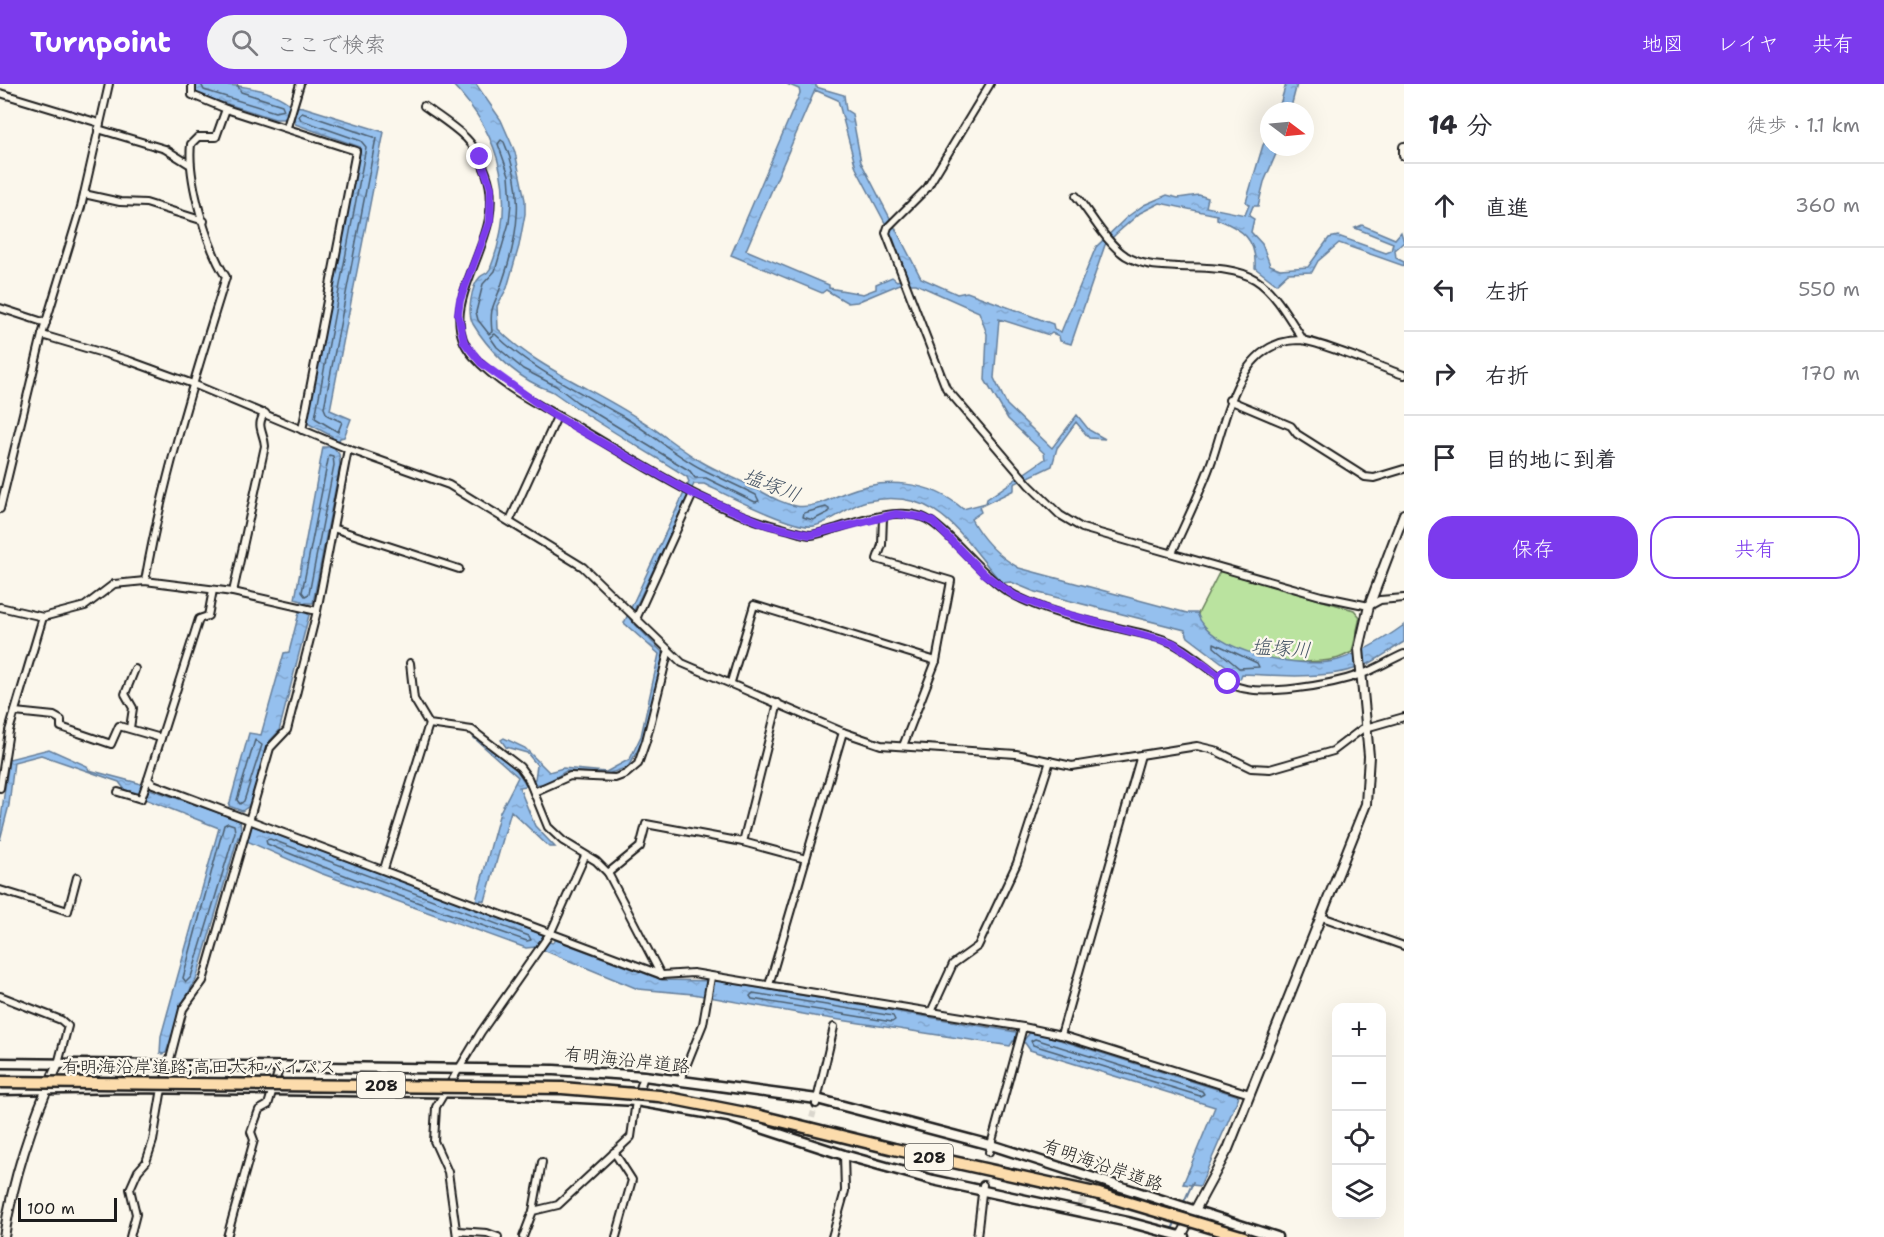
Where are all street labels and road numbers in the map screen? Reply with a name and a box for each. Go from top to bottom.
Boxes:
street label: 有明海沿岸道路 [563,1041,691,1079]
street label: 有明海沿岸道路;高田大和バイパス [62,1055,336,1079]
road number: 208 [357,1072,405,1098]
street label: 有明海沿岸道路 [1040,1133,1166,1197]
road number: 208 [905,1144,953,1170]

